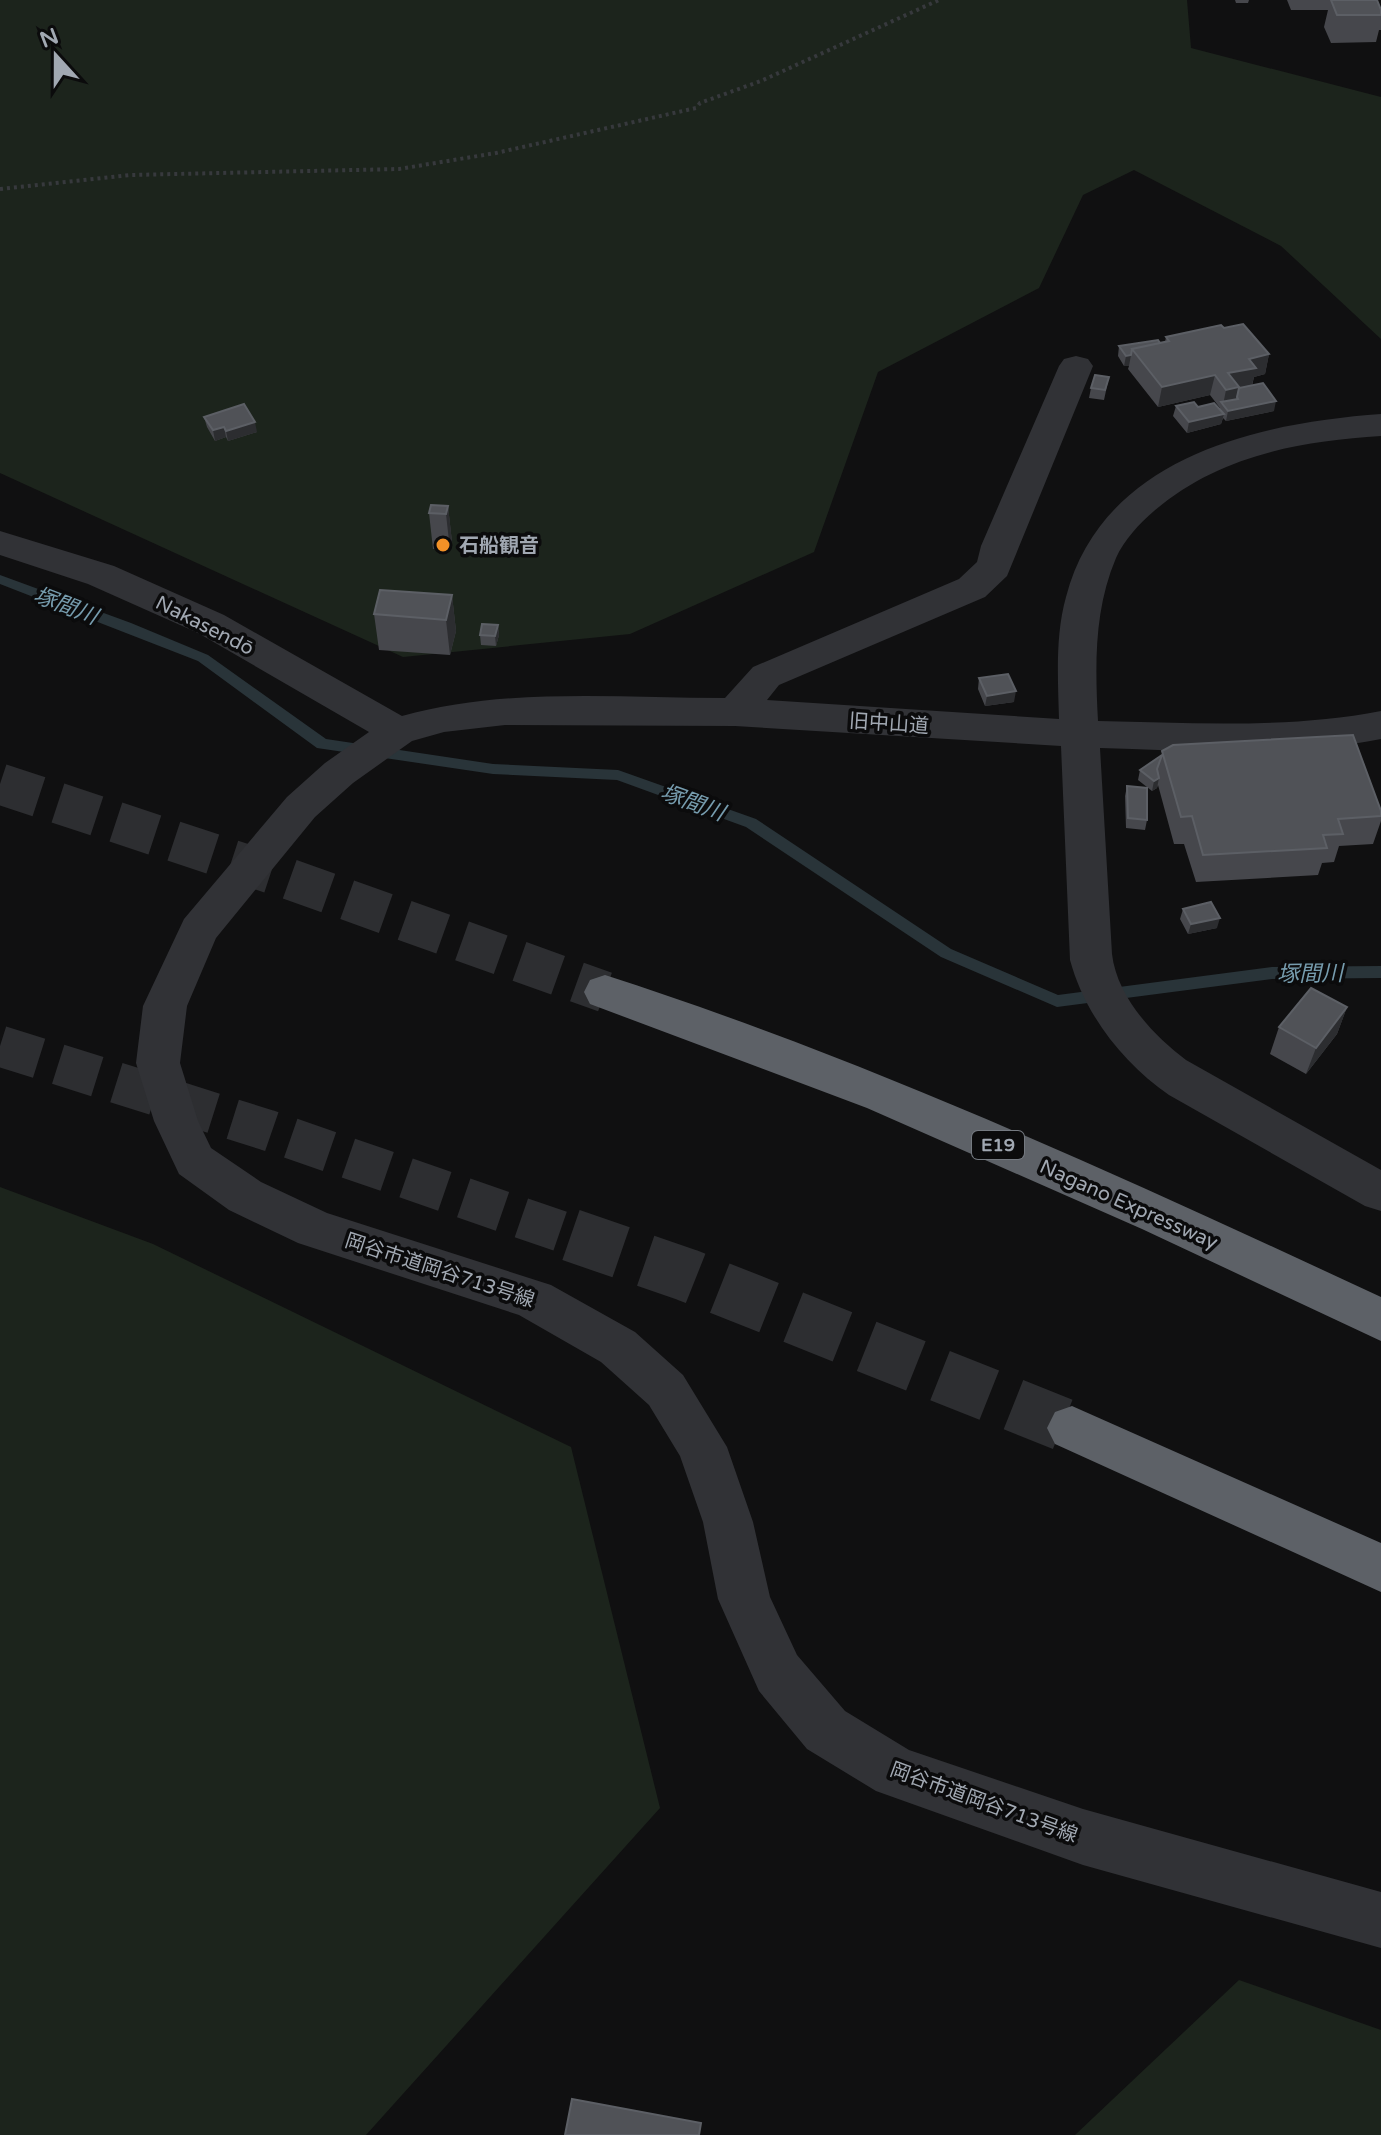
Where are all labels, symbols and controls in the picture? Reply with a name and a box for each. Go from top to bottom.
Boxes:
north arrow [16,16,96,96]
text: N [36,23,62,54]
place label: 石船観音 [459,534,539,558]
marker: 石船観音 [434,536,452,554]
water label: 塚間川 [30,582,103,631]
street label: Nakasendō [151,591,258,661]
street label: 旧中山道 [848,709,930,739]
water label: 塚間川 [657,779,730,827]
water label: 塚間川 [1277,960,1345,988]
road number: E19 [972,1131,1024,1159]
street label: Nagano Expressway [1036,1155,1222,1255]
street label: 岡谷市道岡谷713号線 [342,1229,537,1313]
street label: 岡谷市道岡谷713号線 [887,1758,1081,1848]

